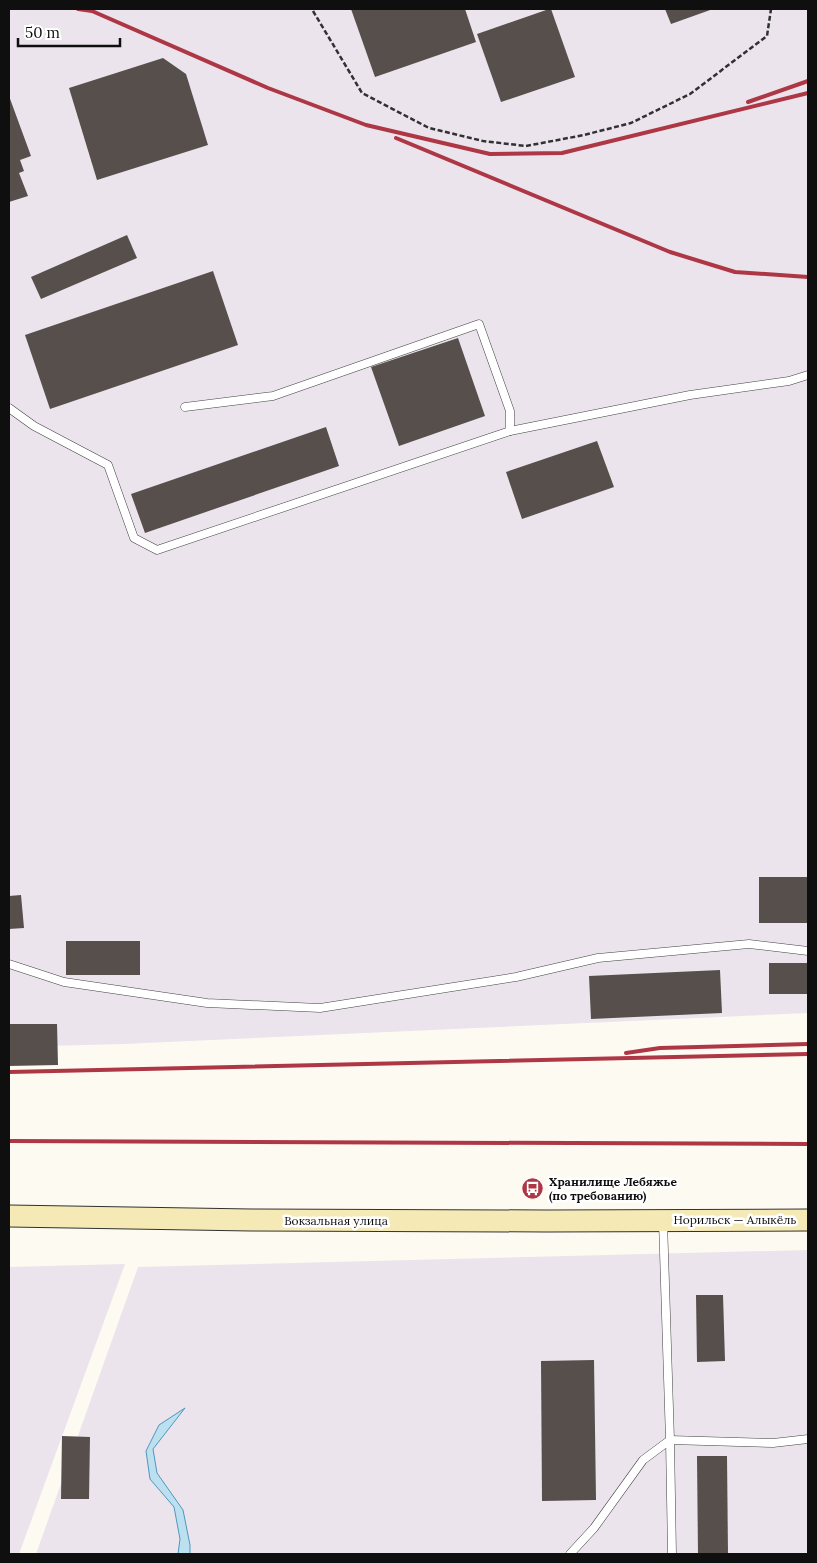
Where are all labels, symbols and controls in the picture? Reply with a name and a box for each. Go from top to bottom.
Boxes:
scale bar [18,15,120,47]
text: 50 m [25,23,60,42]
place label: Хранилище Лебяжье (по требованию) [549,1174,677,1204]
bus stop icon: Хранилище Лебяжье (по требованию) [521,1177,545,1201]
street label: Норильск — Алыкёль [674,1212,796,1227]
street label: Вокзальная улица [284,1213,388,1228]

